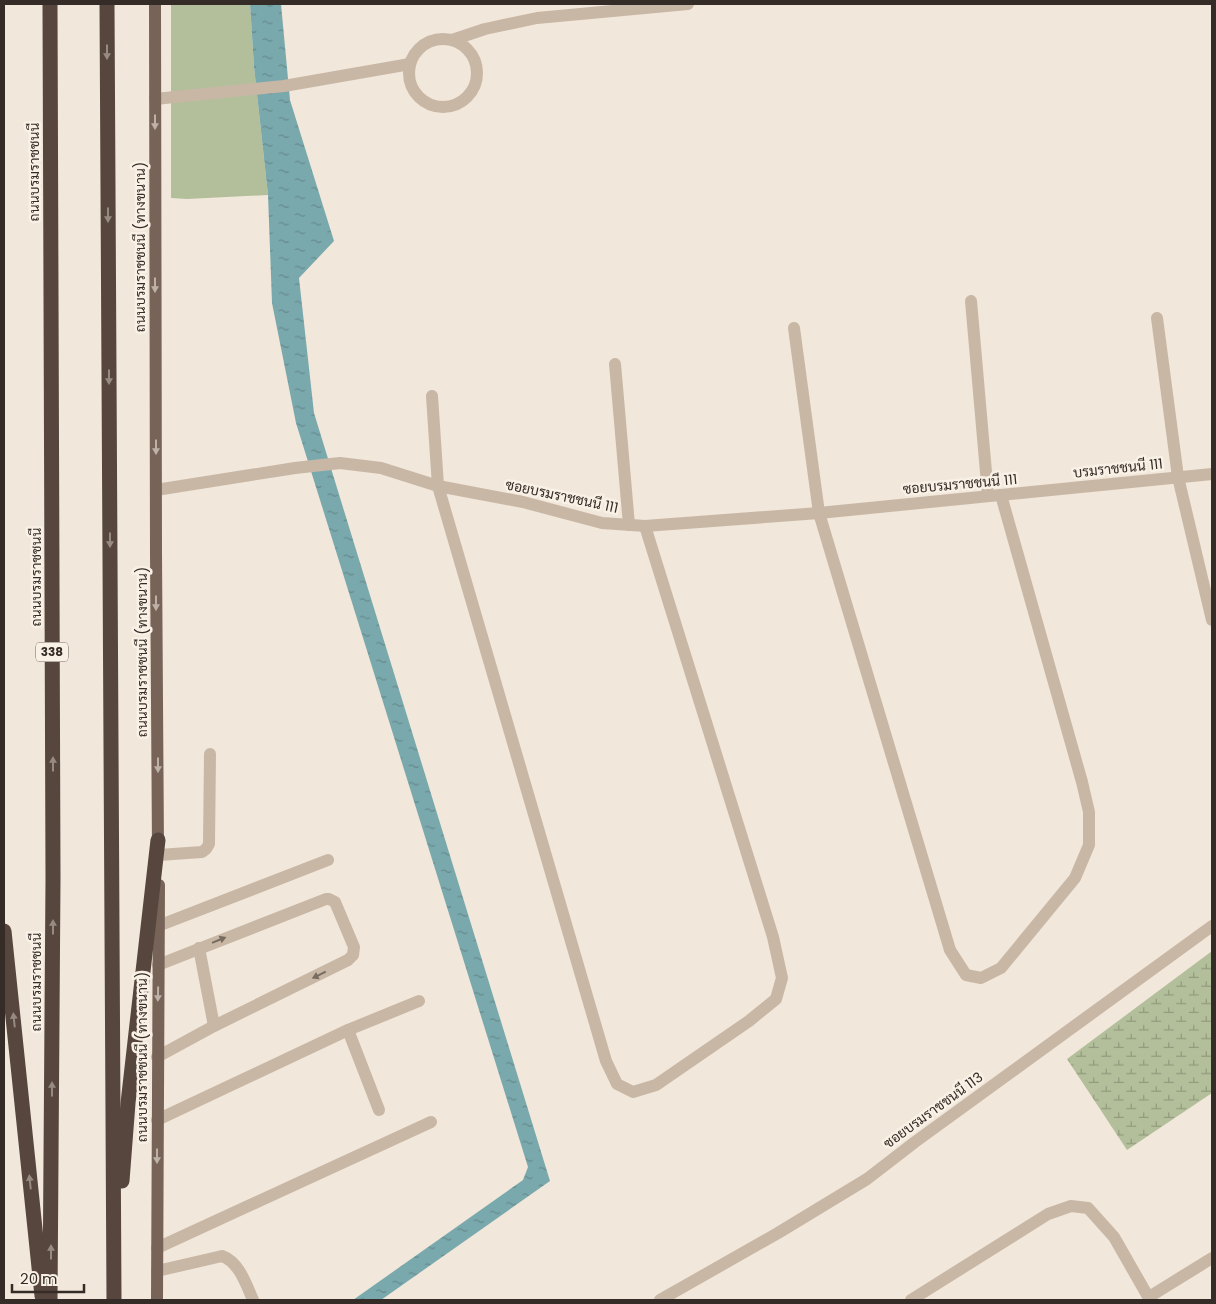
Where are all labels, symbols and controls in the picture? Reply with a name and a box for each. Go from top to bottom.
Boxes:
one-way arrow [103,45,111,61]
one-way arrow [151,115,159,131]
street label: ถนนบรมราชชนนี [24,123,44,221]
street label: ถนนบรมราชชนนี (ทางขนาน) [130,162,150,332]
one-way arrow [104,207,112,223]
one-way arrow [151,277,159,293]
one-way arrow [105,370,113,386]
one-way arrow [152,440,160,456]
street label: บรมราชชนนี 111 [1072,453,1164,483]
street label: ซอยบรมราชชนนี 111 [902,469,1018,499]
street label: ซอยบรมราชชนนี 111 [504,474,620,518]
street label: ถนนบรมราชชนนี [26,528,46,626]
one-way arrow [106,532,114,548]
street label: ถนนบรมราชชนนี (ทางขนาน) [132,567,152,737]
one-way arrow [152,595,160,611]
road number: 338 [36,642,68,662]
one-way arrow [49,756,57,772]
one-way arrow [154,758,162,774]
one-way arrow [49,918,57,934]
street label: ถนนบรมราชชนนี [26,933,46,1031]
one-way arrow [212,936,227,944]
one-way arrow [312,971,326,979]
street label: ถนนบรมราชชนนี (ทางขนาน) [132,972,152,1142]
one-way arrow [153,986,161,1002]
one-way arrow [10,1012,18,1028]
street label: ซอยบรมราชชนนี 113 [879,1067,987,1153]
one-way arrow [48,1081,56,1097]
one-way arrow [153,1148,161,1164]
one-way arrow [26,1174,34,1190]
one-way arrow [47,1243,55,1259]
scale bar [12,1262,85,1294]
text: 20 m [20,1268,58,1289]

